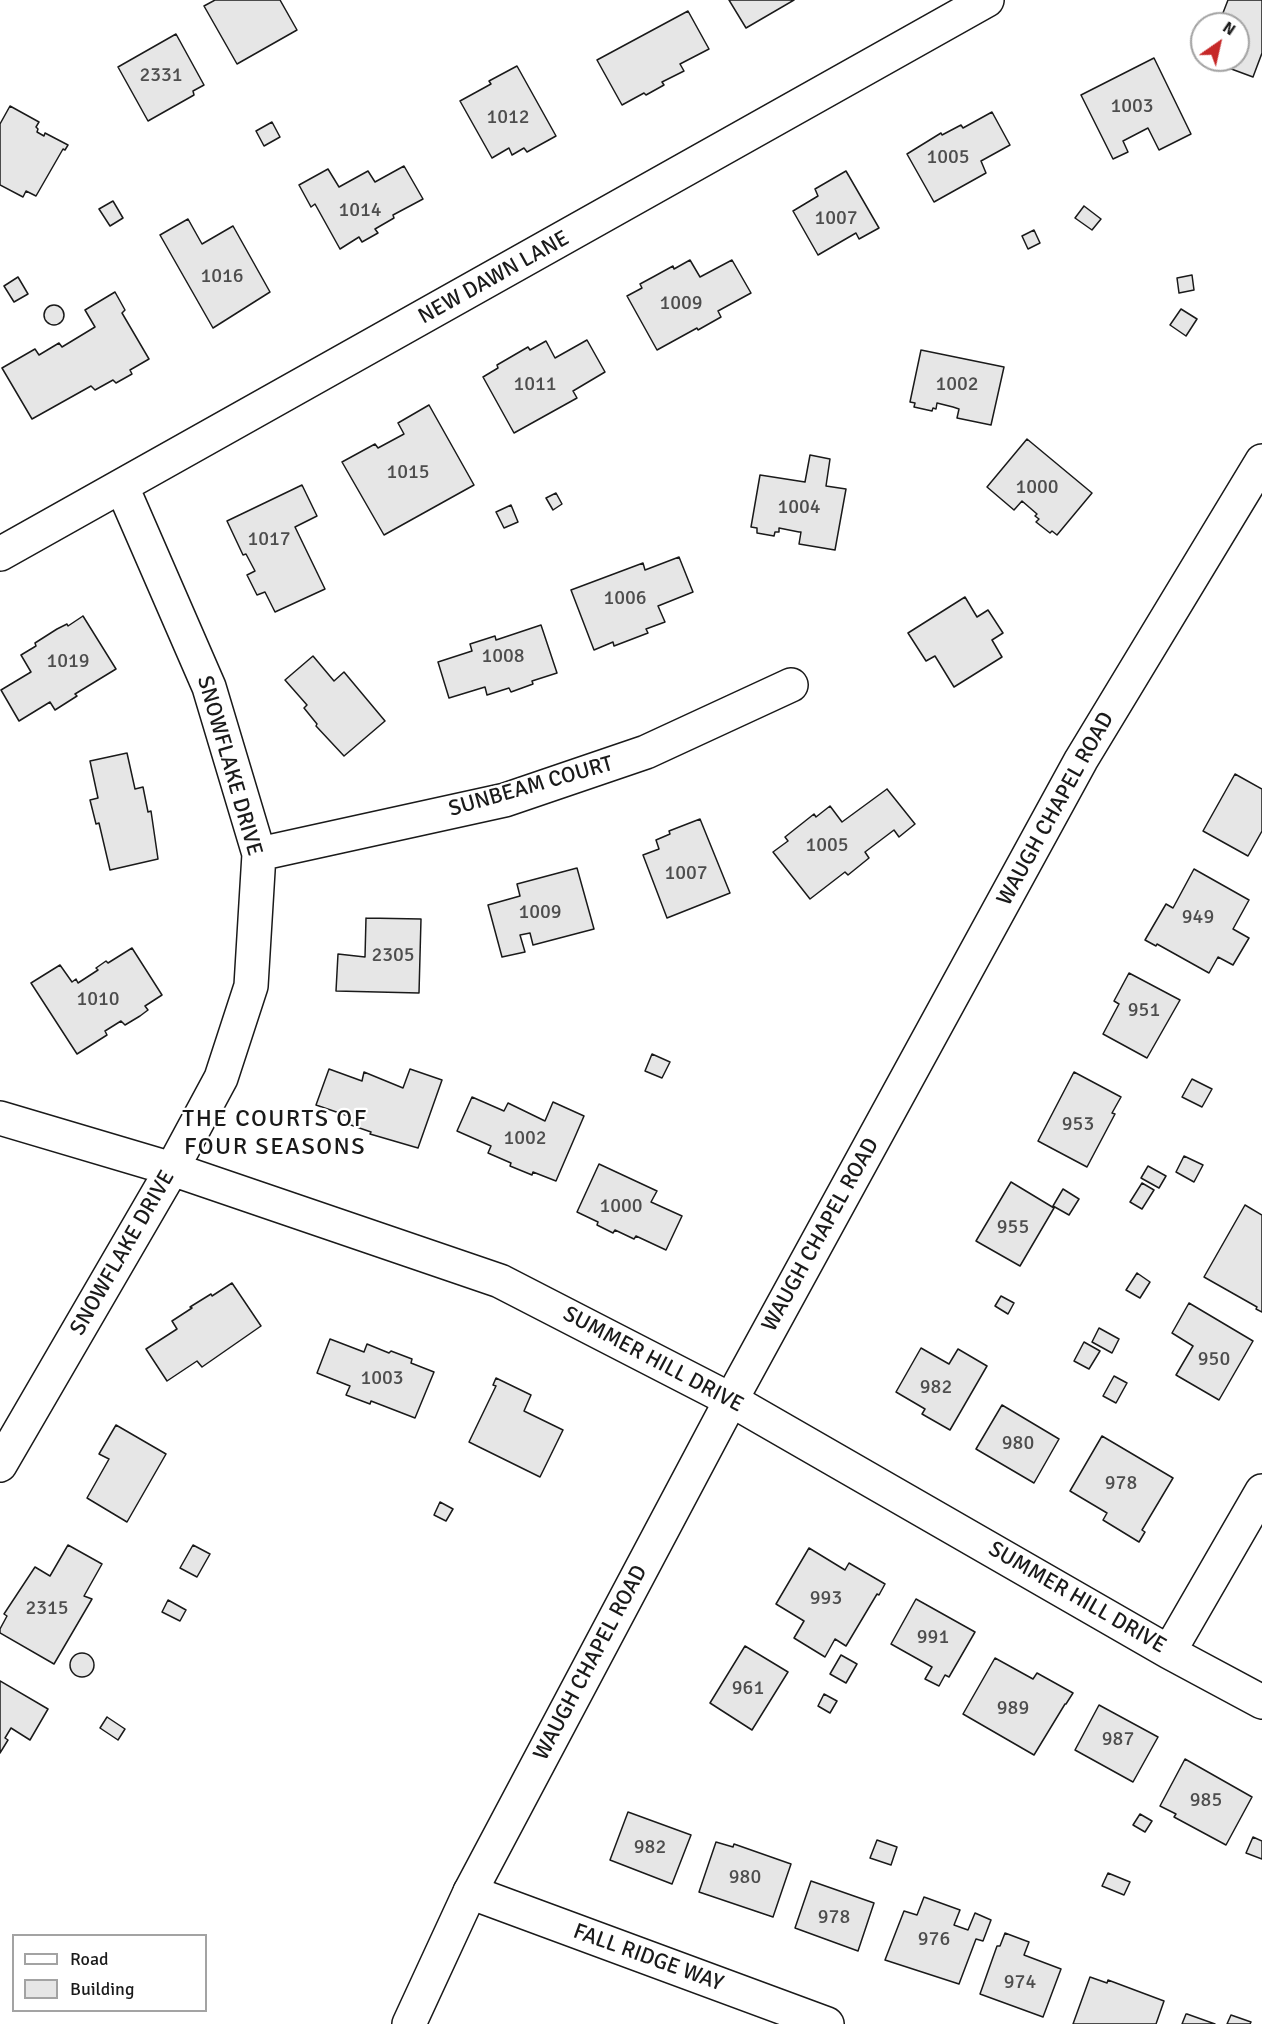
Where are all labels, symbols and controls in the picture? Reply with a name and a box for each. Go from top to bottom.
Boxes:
north arrow [1190,12,1250,72]
text: N [1219,17,1239,40]
house number: 2331 [139,64,183,88]
house number: 1003 [1110,95,1154,119]
house number: 1012 [486,106,530,130]
house number: 1005 [926,146,970,170]
house number: 1014 [338,199,382,223]
house number: 1007 [814,207,858,231]
street label: NEW DAWN LANE [414,226,574,330]
house number: 1016 [200,265,244,289]
house number: 1009 [659,292,703,316]
house number: 1011 [513,373,557,397]
house number: 1002 [935,373,979,397]
house number: 1015 [386,461,430,485]
house number: 1000 [1015,476,1059,500]
house number: 1004 [777,496,821,520]
house number: 1017 [247,528,291,552]
house number: 1006 [603,587,647,611]
house number: 1008 [481,645,525,669]
house number: 1019 [46,650,90,674]
street label: SNOWFLAKE DRIVE [191,673,267,859]
street label: WAUGH CHAPEL ROAD [992,708,1120,910]
street label: SUNBEAM COURT [446,751,616,823]
house number: 1005 [805,834,849,858]
house number: 1007 [664,862,708,886]
house number: 1009 [518,901,562,925]
house number: 949 [1182,906,1214,930]
house number: 2305 [371,944,415,968]
house number: 1010 [76,988,120,1012]
house number: 951 [1128,999,1160,1023]
district label: THE COURTS OF FOUR SEASONS [182,1106,368,1162]
house number: 953 [1062,1113,1094,1137]
house number: 1002 [503,1127,547,1151]
street label: WAUGH CHAPEL ROAD [757,1134,885,1336]
street label: SNOWFLAKE DRIVE [65,1166,181,1340]
house number: 1000 [599,1195,643,1219]
house number: 955 [997,1216,1029,1240]
street label: SUMMER HILL DRIVE [558,1301,748,1419]
house number: 950 [1198,1348,1230,1372]
house number: 1003 [360,1367,404,1391]
house number: 982 [920,1376,952,1400]
house number: 980 [1002,1432,1034,1456]
house number: 978 [1105,1472,1137,1496]
street label: SUMMER HILL DRIVE [984,1536,1170,1660]
street label: WAUGH CHAPEL ROAD [528,1561,654,1765]
house number: 993 [810,1587,842,1611]
house number: 2315 [25,1597,69,1621]
house number: 991 [917,1626,949,1650]
house number: 961 [732,1677,764,1701]
house number: 989 [997,1697,1029,1721]
house number: 987 [1102,1728,1134,1752]
house number: 985 [1190,1789,1222,1813]
house number: 982 [634,1836,666,1860]
house number: 980 [729,1866,761,1890]
house number: 978 [818,1906,850,1930]
street label: FALL RIDGE WAY [569,1919,727,1997]
house number: 976 [918,1928,950,1952]
legend [12,1934,207,2012]
text: Road [70,1948,109,1970]
house number: 974 [1004,1971,1036,1995]
text: Building [70,1978,134,2000]

